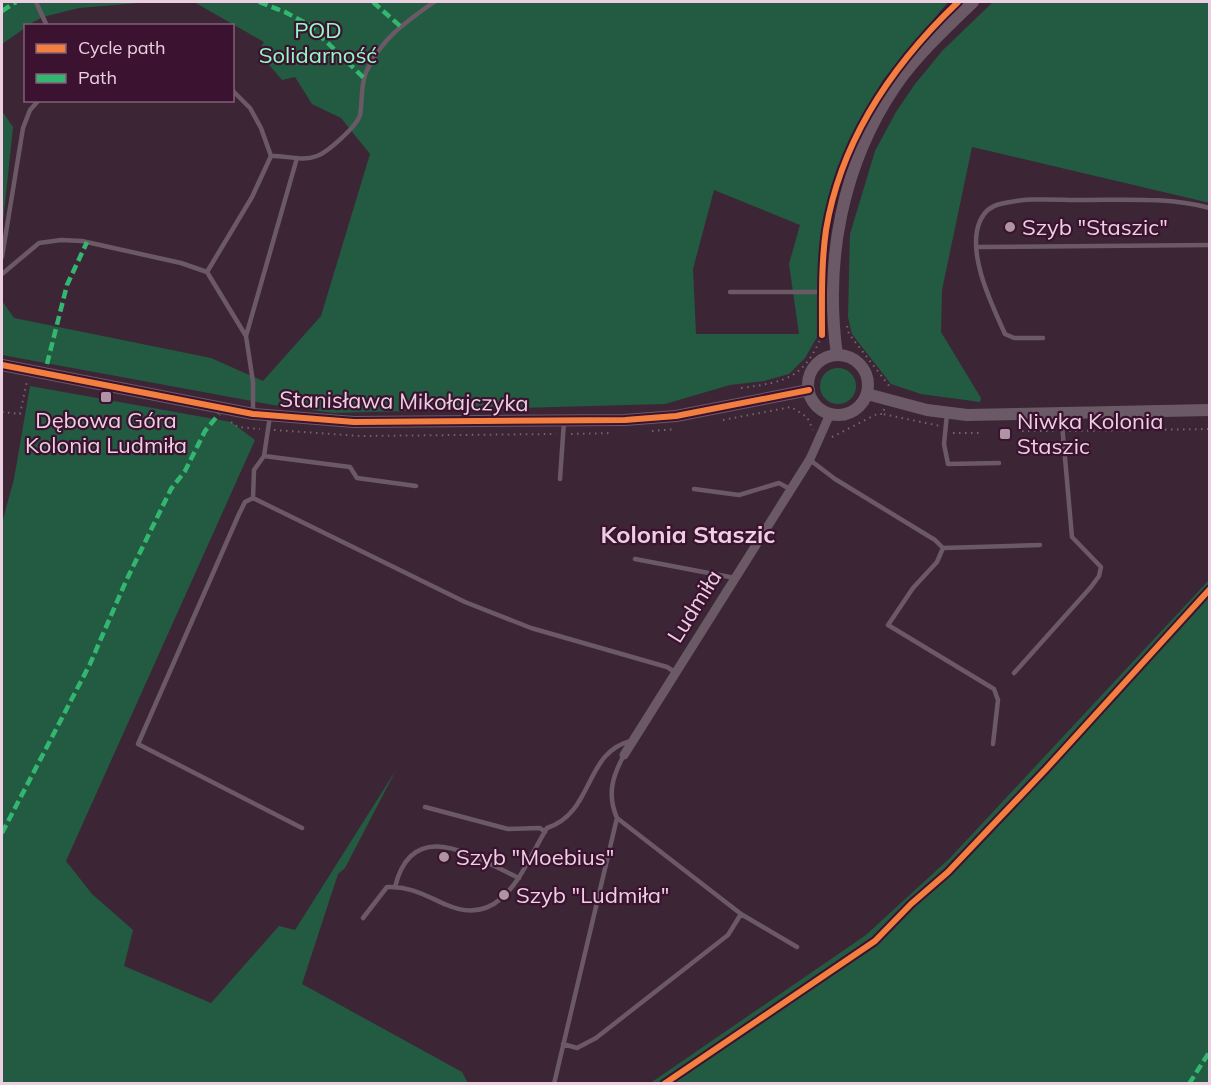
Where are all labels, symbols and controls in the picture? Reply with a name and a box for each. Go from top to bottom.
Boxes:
park label: POD Solidarność [259,16,377,69]
legend [24,24,234,102]
text: Cycle path [78,36,165,59]
text: Path [78,66,117,89]
place label: Szyb "Staszic" [1022,213,1168,241]
marker: Szyb "Staszic" [1003,220,1017,234]
street label: Stanisława Mikołajczyka [279,385,529,417]
marker: Dębowa Góra Kolonia Ludmiła [99,390,113,404]
place label: Dębowa Góra Kolonia Ludmiła [25,406,187,459]
place label: Niwka Kolonia Staszic [1017,407,1163,460]
marker: Niwka Kolonia Staszic [998,427,1012,441]
district label: Kolonia Staszic [601,519,775,549]
street label: Ludmiła [661,564,727,648]
place label: Szyb "Moebius" [456,843,614,871]
marker: Szyb "Moebius" [437,850,451,864]
place label: Szyb "Ludmiła" [516,881,670,909]
marker: Szyb "Ludmiła" [497,888,511,902]

